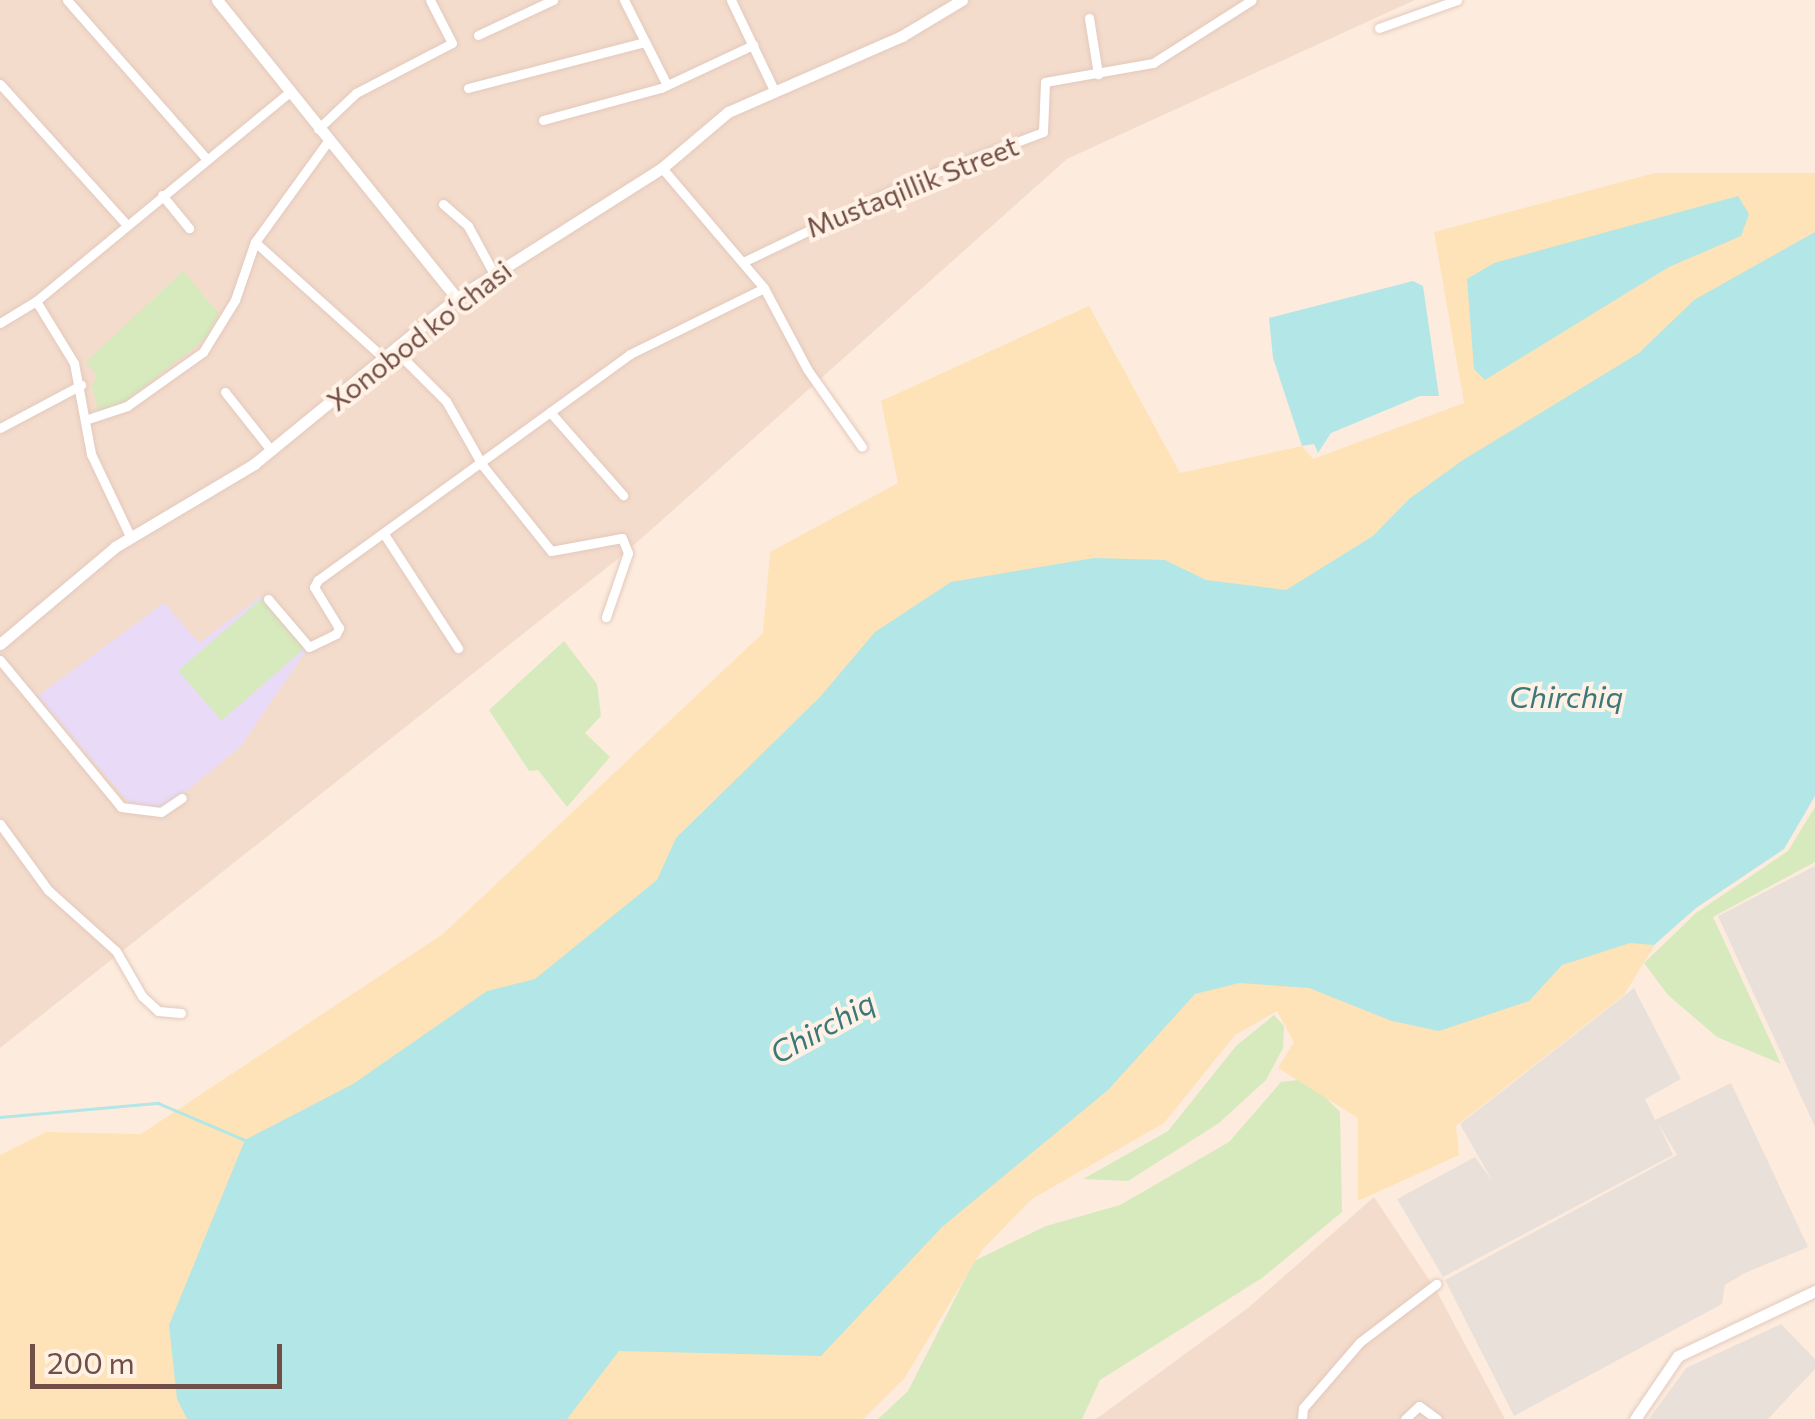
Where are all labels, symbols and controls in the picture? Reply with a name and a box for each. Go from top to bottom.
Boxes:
street label: Mustaqillik Street [801,128,1023,244]
street label: Xonobod koʻchasi [320,253,518,417]
water label: Chirchiq [1509,678,1623,714]
water label: Chirchiq [763,984,881,1070]
scale bar [35,1324,288,1386]
text: 200 m [47,1343,135,1380]

